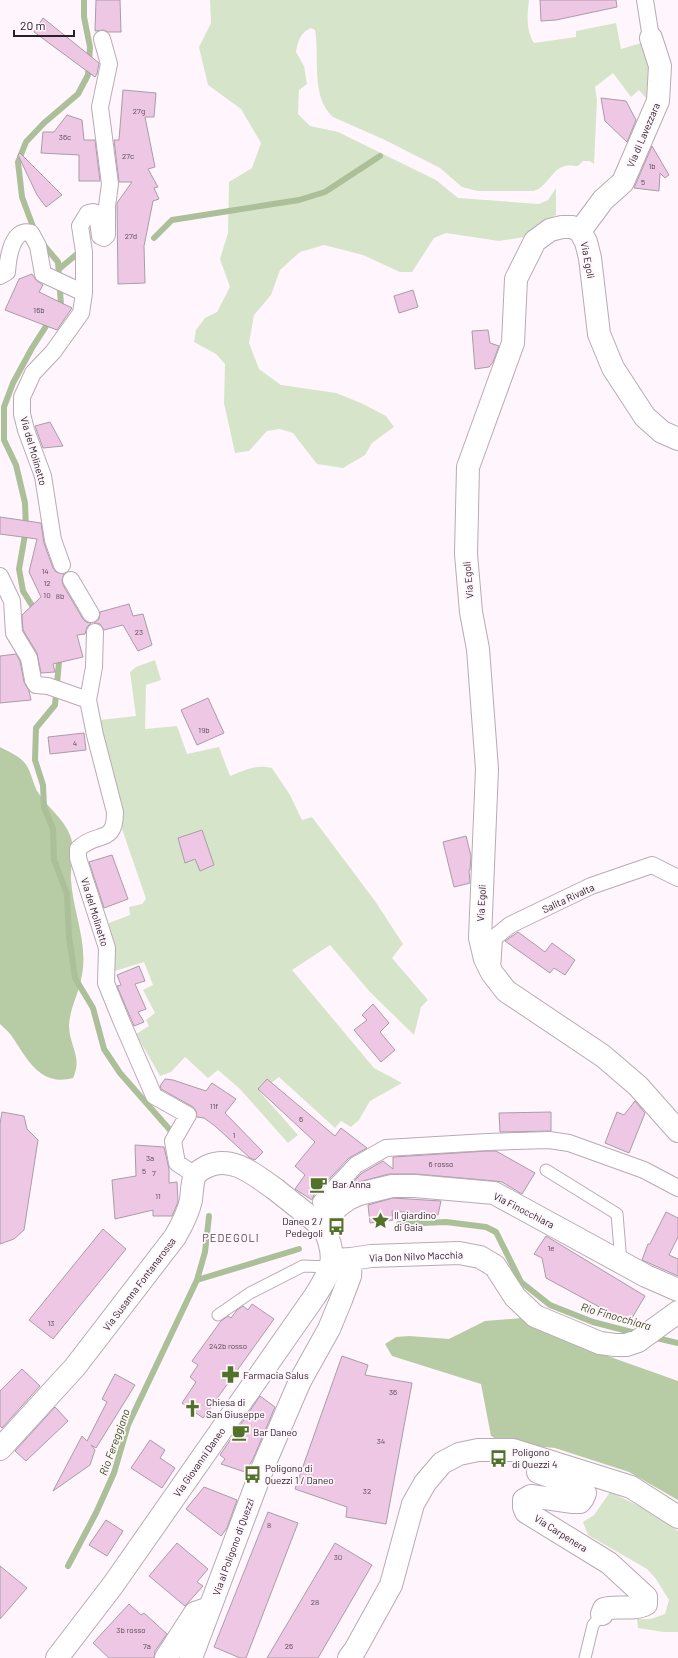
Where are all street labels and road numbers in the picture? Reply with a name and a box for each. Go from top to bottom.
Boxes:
street label: Via di Lavezzara [624,101,662,169]
street label: Via Egoli [579,241,597,279]
street label: Via del Molinetto [18,415,50,487]
street label: Via Egoli [460,561,476,599]
street label: Via del Molinetto [79,876,111,948]
street label: Salita Rivalta [540,881,596,915]
street label: Via Egoli [474,884,488,922]
street label: Via Finocchiara [492,1190,556,1230]
street label: Via Susanna Fontanarossa [100,1235,178,1333]
street label: Via Don Nilvo Macchia [369,1248,463,1264]
street label: Via Giovanni Daneo [171,1425,227,1499]
street label: Via al Poligono di Quezzi [210,1497,256,1597]
street label: Via Carpenera [532,1512,590,1554]

